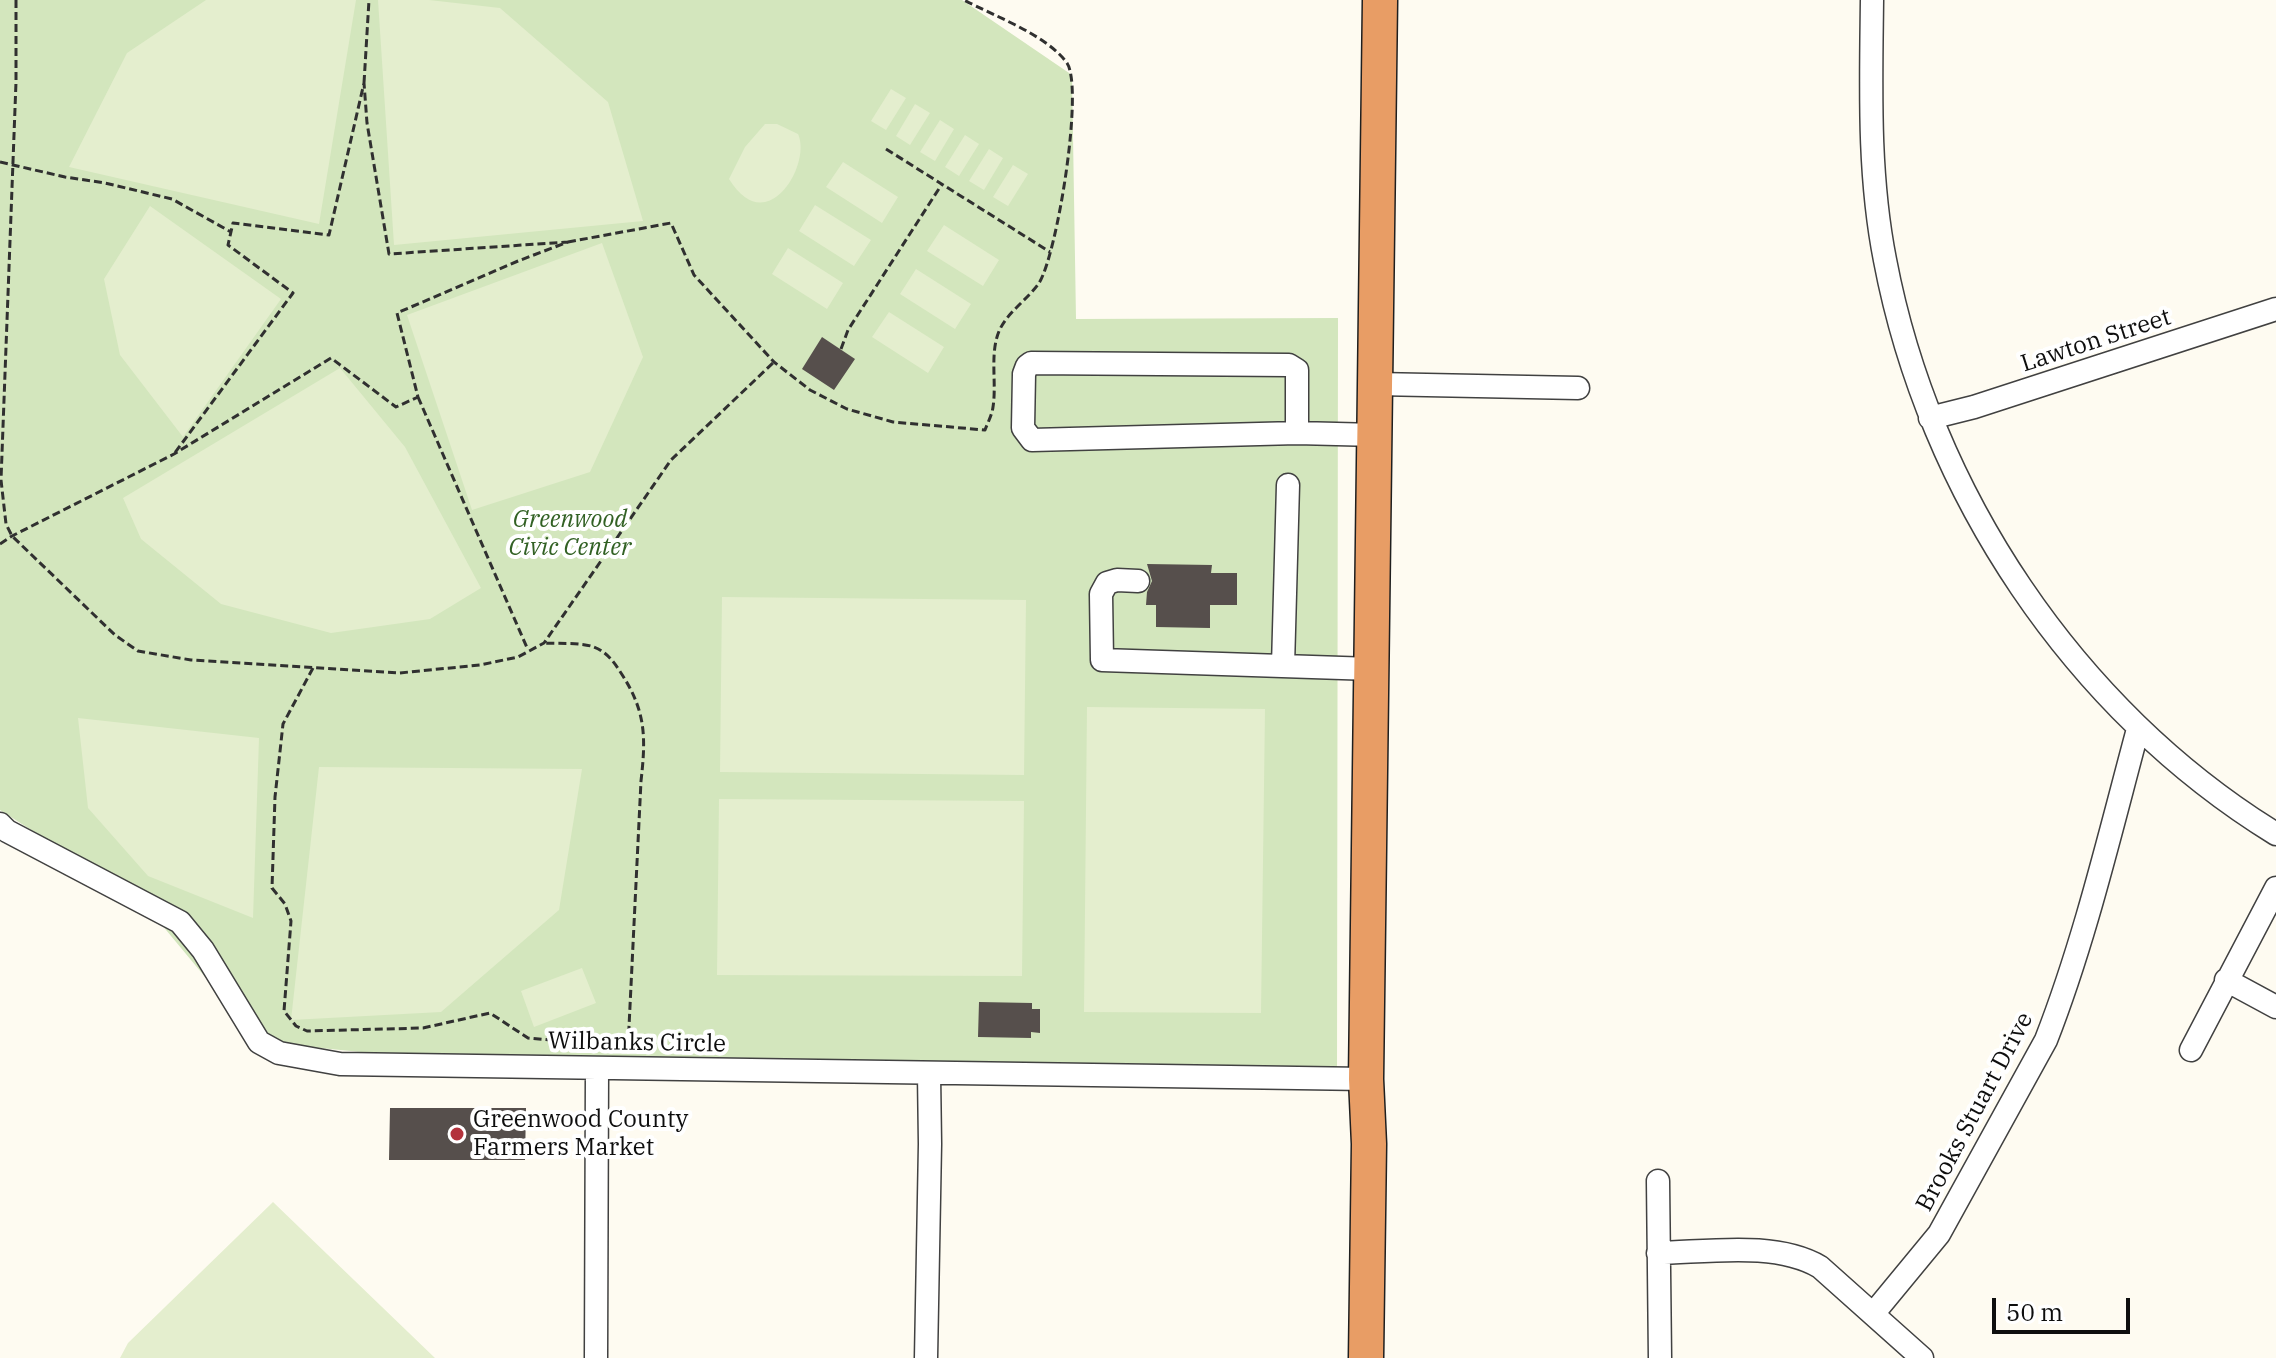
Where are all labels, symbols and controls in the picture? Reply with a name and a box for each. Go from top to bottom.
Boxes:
street label: Lawton Street [2017,303,2175,379]
park label: Greenwood Civic Center [509,506,631,562]
street label: Brooks Stuart Drive [1910,1008,2040,1216]
street label: Wilbanks Circle [548,1027,726,1059]
place label: Greenwood County Farmers Market [473,1106,688,1162]
marker: Greenwood County Farmers Market [448,1125,466,1143]
scale bar [1996,1282,2134,1332]
text: 50 m [2006,1296,2063,1328]

